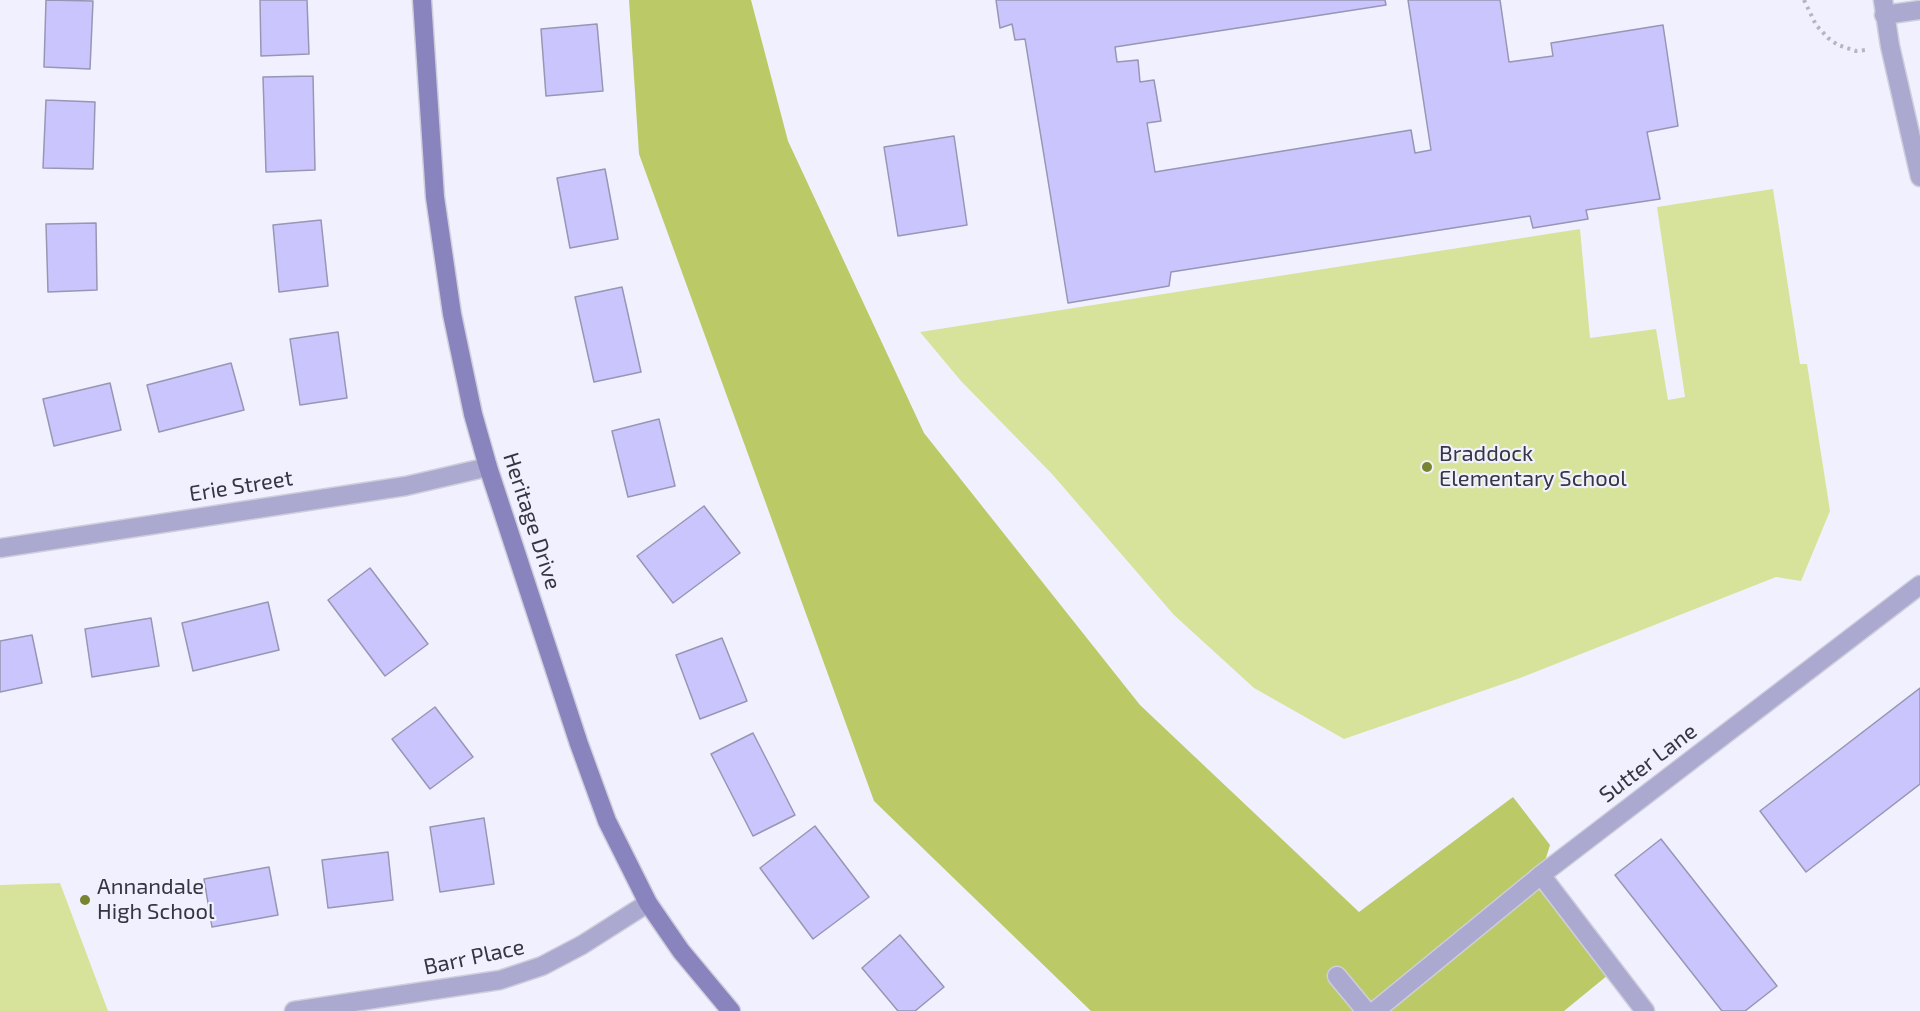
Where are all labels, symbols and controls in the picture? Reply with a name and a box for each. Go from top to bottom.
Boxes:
place label: Braddock Elementary School [1439,441,1627,493]
street label: Heritage Drive [497,449,567,593]
marker: Braddock Elementary School [1420,460,1434,474]
street label: Erie Street [187,465,295,507]
street label: Sutter Lane [1594,718,1702,808]
place label: Annandale High School [97,874,215,926]
marker: Annandale High School [78,893,92,907]
street label: Barr Place [421,933,527,981]

